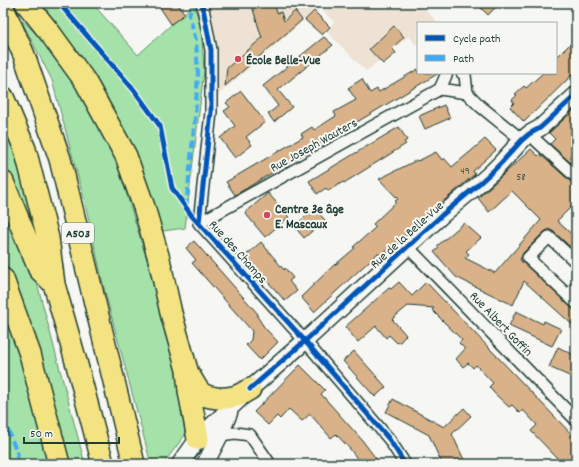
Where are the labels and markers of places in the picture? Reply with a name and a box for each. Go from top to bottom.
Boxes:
place label: École Belle-Vue [246,52,321,71]
marker: École Belle-Vue [233,54,243,64]
place label: Centre 3e âge E. Mascaux [275,201,344,235]
marker: Centre 3e âge E. Mascaux [262,210,272,220]

